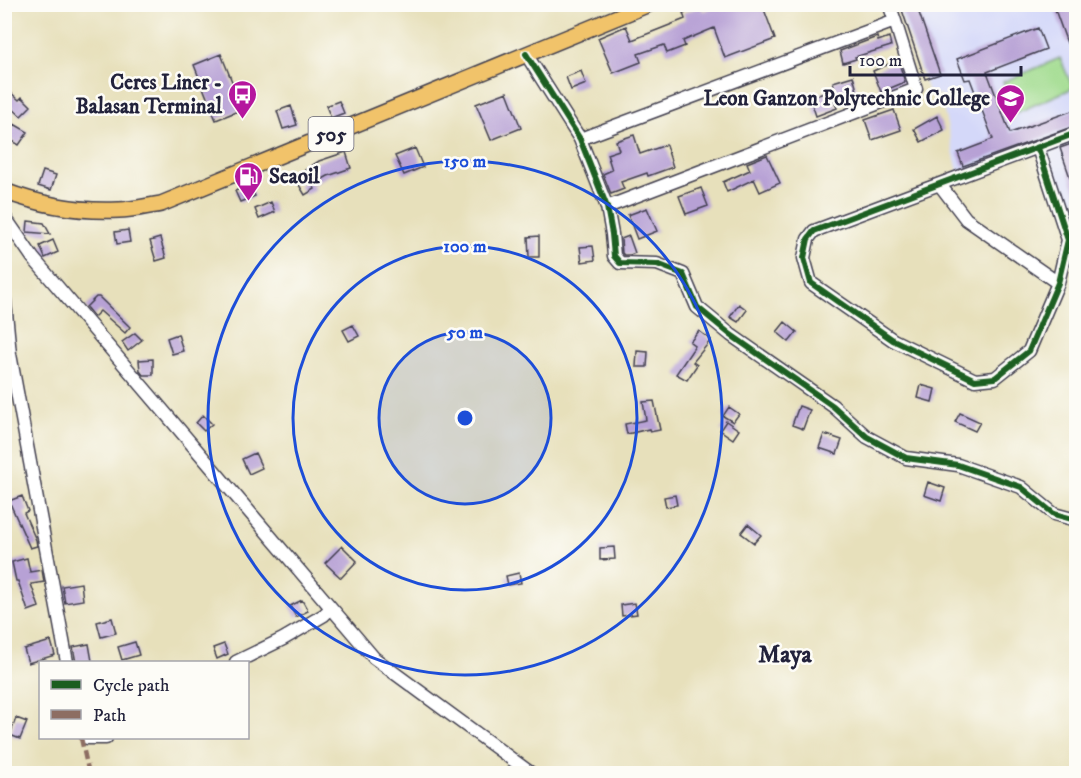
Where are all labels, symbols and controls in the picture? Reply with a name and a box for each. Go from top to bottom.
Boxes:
scale bar [850,39,1021,77]
text: 100 m [859,50,902,72]
place label: Ceres Liner - Balasan Terminal [75,70,223,120]
bus stop icon: Ceres Liner - Balasan Terminal [227,78,259,120]
school or university icon: Leon Ganzon Polytechnic College [995,82,1027,124]
place label: Leon Ganzon Polytechnic College [704,86,990,112]
road number: 505 [308,117,354,151]
text: 150 m [444,151,487,173]
fuel station icon: Seaoil [232,160,264,202]
place label: Seaoil [269,164,320,190]
text: 100 m [443,236,487,258]
text: 50 m [446,322,483,344]
centre of rings [455,408,475,428]
district label: Maya [758,640,813,670]
legend [39,661,249,739]
text: Cycle path [93,675,170,697]
text: Path [93,705,127,727]

